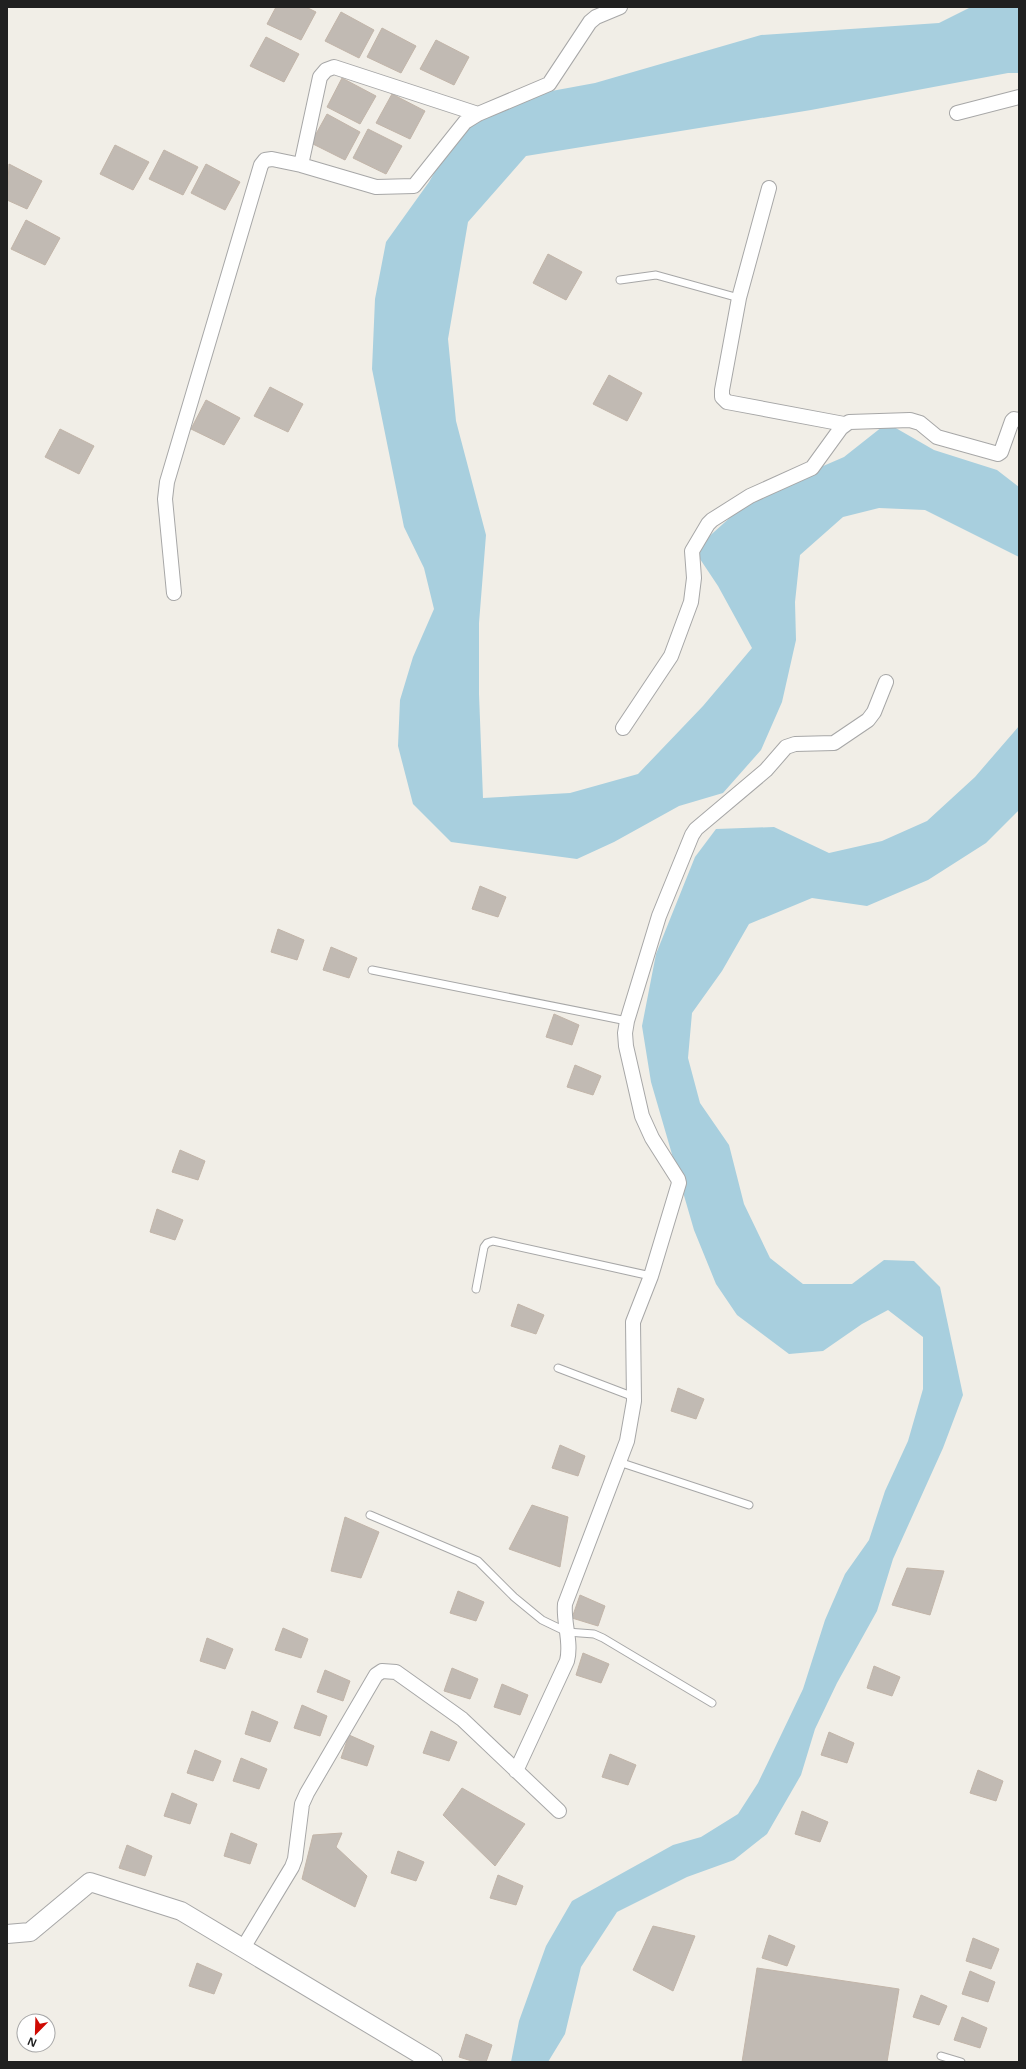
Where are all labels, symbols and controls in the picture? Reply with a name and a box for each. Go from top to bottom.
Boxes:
north arrow [16,2013,56,2053]
text: N [25,2034,39,2051]

